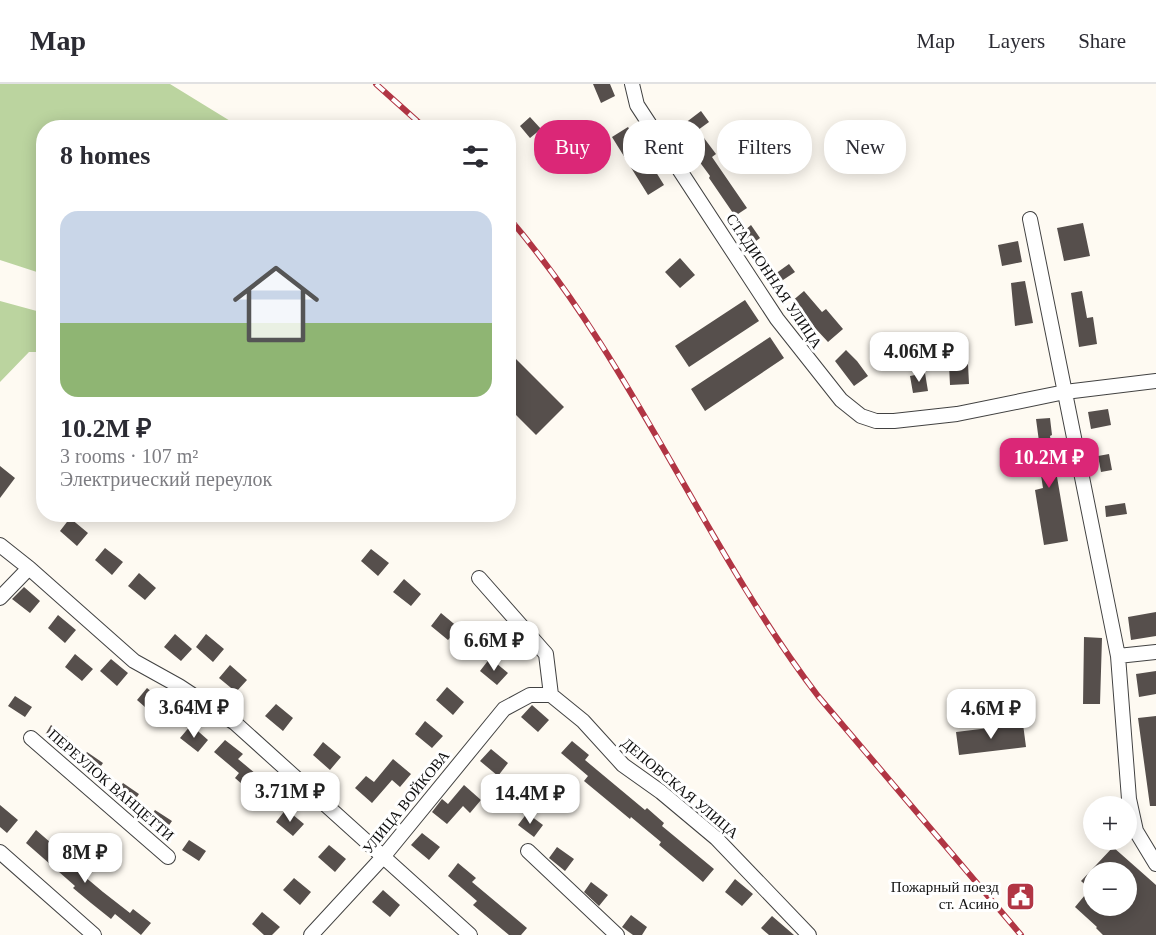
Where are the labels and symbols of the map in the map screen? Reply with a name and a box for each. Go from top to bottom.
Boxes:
street label: СТАДИОННАЯ УЛИЦА [723,211,825,352]
pin: 4.06M ₽ [864,332,974,383]
pin: 10.2M ₽ [994,438,1104,489]
pin: 6.6M ₽ [445,621,543,672]
pin: 3.64M ₽ [139,688,249,739]
pin: 4.6M ₽ [942,689,1040,740]
street label: ПЕРЕУЛОК ВАНЦЕТТИ [45,726,177,844]
street label: ДЕПОВСКАЯ УЛИЦА [618,735,742,842]
street label: УЛИЦА ВОЙКОВА [360,747,452,857]
pin: 3.71M ₽ [235,772,345,823]
pin: 14.4M ₽ [475,774,585,825]
pin: 8M ₽ [49,833,121,884]
place label: Пожарный поезд ст. Асино [891,879,999,912]
public building icon: Пожарный поезд ст. Асино [1004,880,1036,912]

